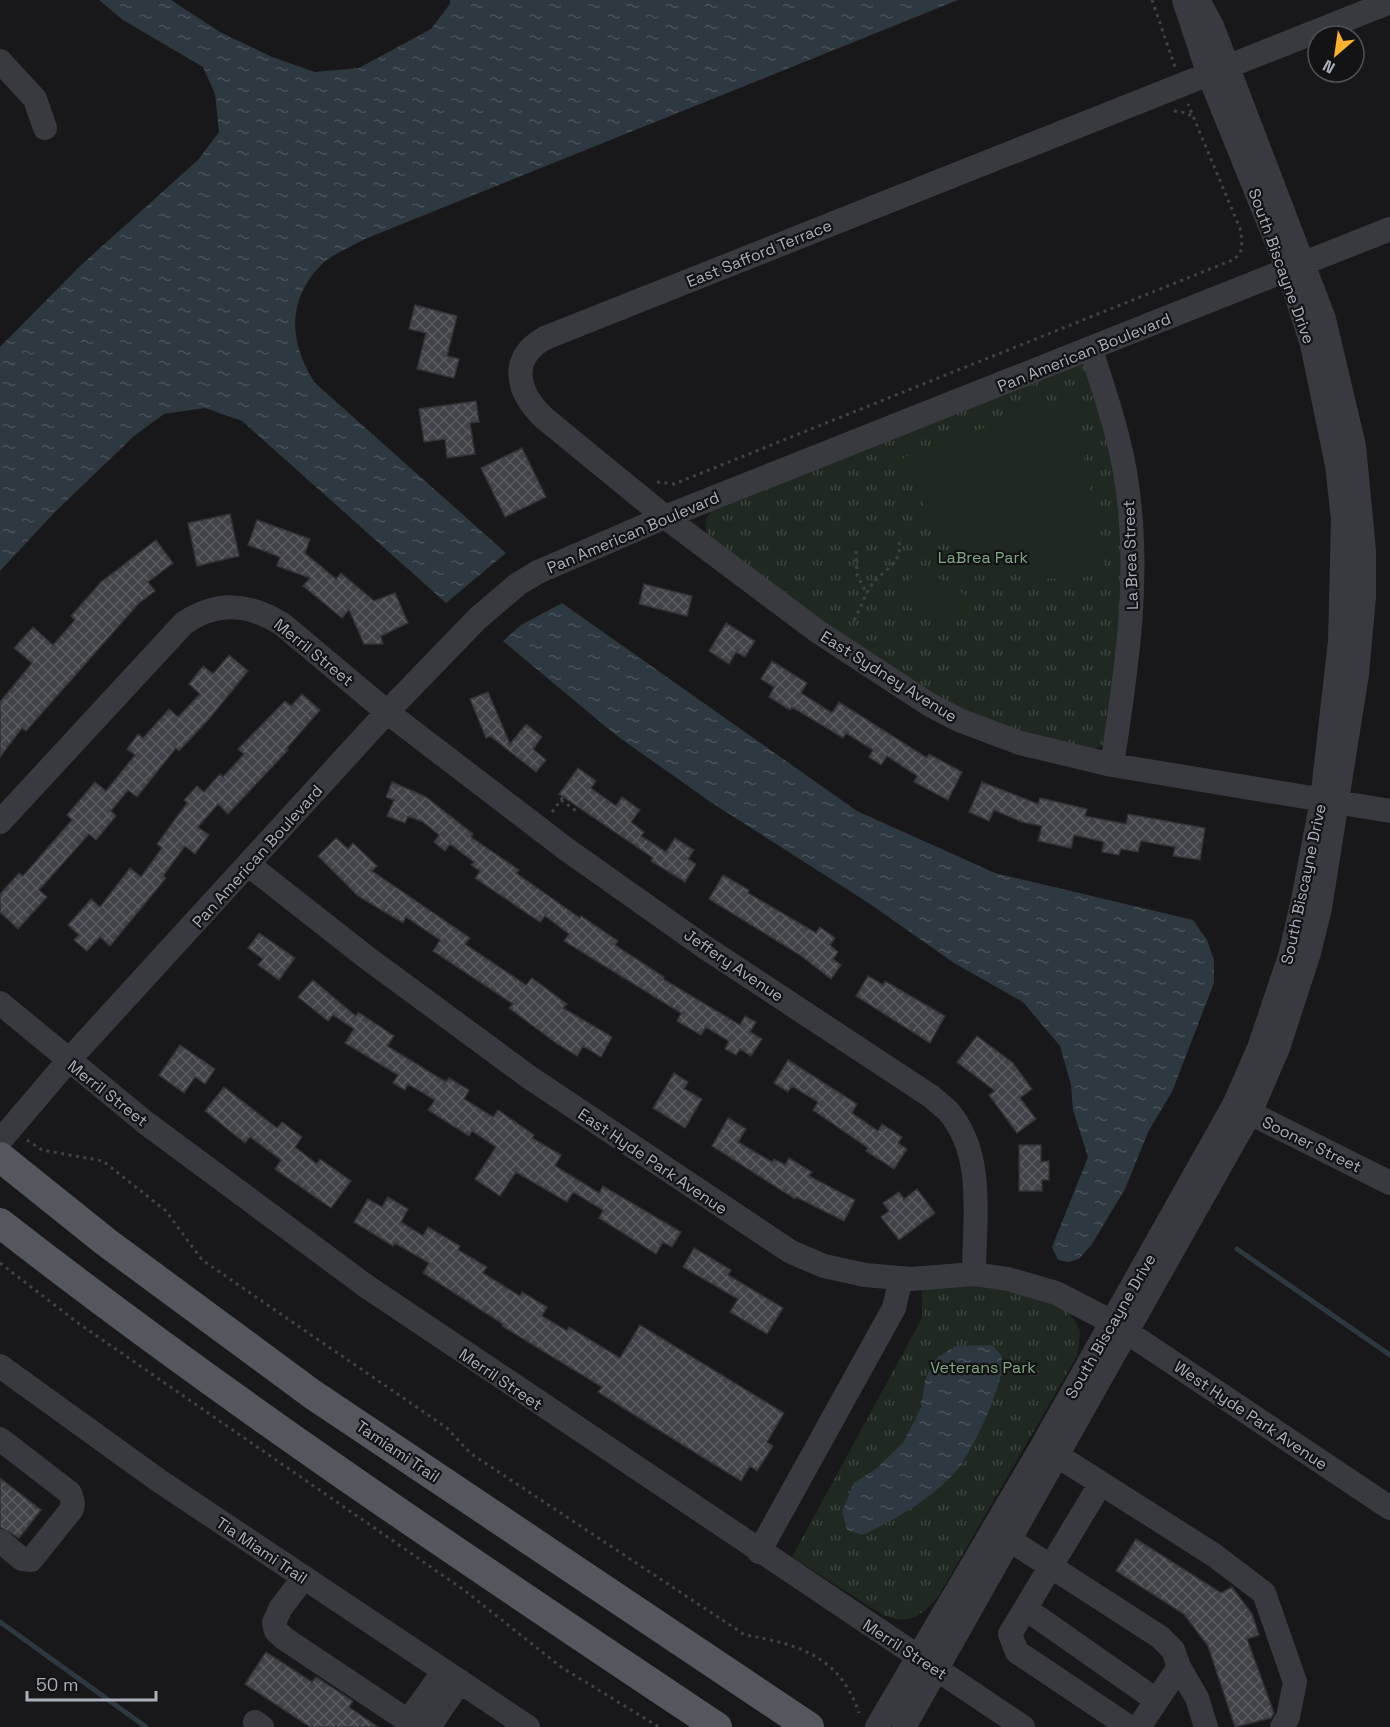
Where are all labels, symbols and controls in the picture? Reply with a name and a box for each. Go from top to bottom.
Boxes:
north arrow [1306,24,1366,84]
text: N [1319,55,1339,78]
street label: South Biscayne Drive [1244,186,1319,347]
street label: East Safford Terrace [683,215,835,292]
street label: Pan American Boulevard [994,308,1174,397]
street label: Pan American Boulevard [544,487,723,578]
street label: La Brea Street [1118,500,1143,610]
park label: LaBrea Park [938,547,1029,568]
street label: Merril Street [270,614,358,691]
street label: East Sydney Avenue [816,626,961,727]
street label: Pan American Boulevard [188,780,327,932]
street label: South Biscayne Drive [1276,802,1331,966]
street label: Jeffery Avenue [680,924,788,1006]
street label: Merril Street [63,1055,152,1131]
street label: East Hyde Park Avenue [574,1104,731,1219]
street label: Sooner Street [1259,1111,1365,1178]
street label: South Biscayne Drive [1060,1250,1160,1402]
street label: Merril Street [455,1344,546,1415]
street label: West Hyde Park Avenue [1170,1356,1332,1475]
park label: Veterans Park [930,1357,1036,1378]
street label: Tamiami Trail [352,1416,444,1487]
street label: Tia Miami Trail [212,1512,311,1589]
street label: Merril Street [859,1614,951,1684]
scale bar [27,1664,156,1702]
text: 50 m [36,1673,78,1696]

